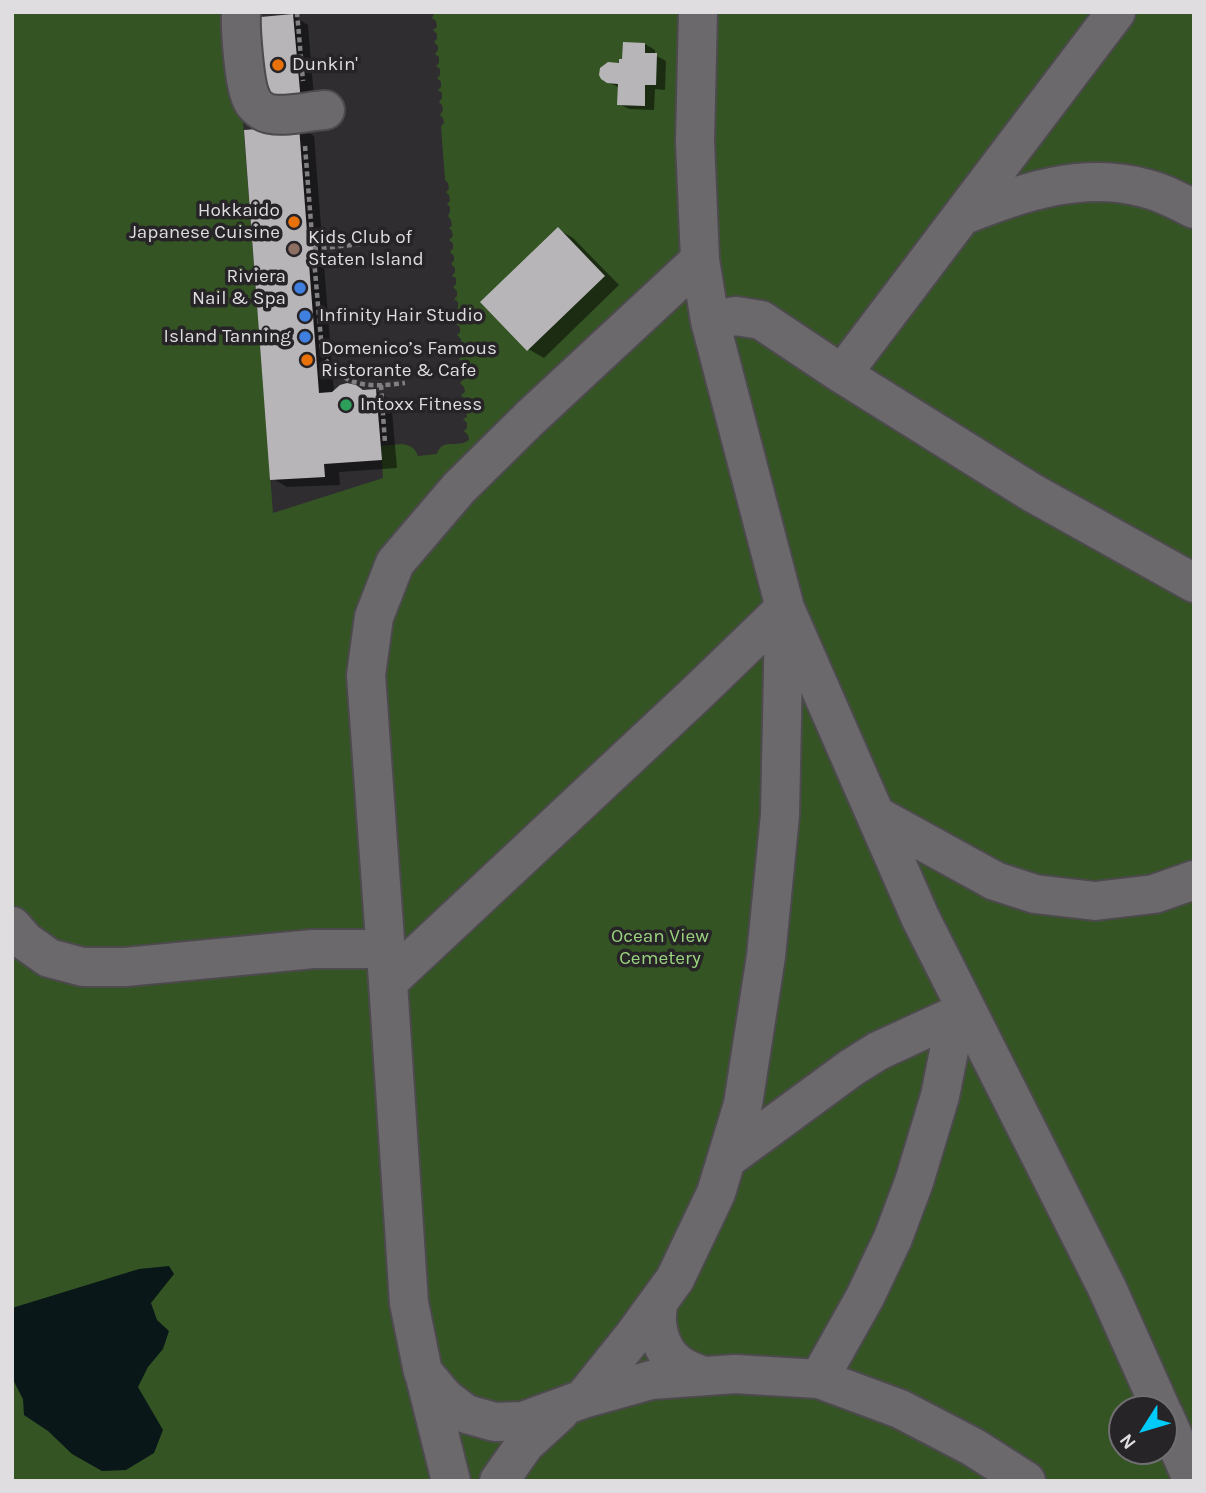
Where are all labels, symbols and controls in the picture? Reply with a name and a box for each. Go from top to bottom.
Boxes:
place label: Dunkin' [292,54,358,76]
marker: Dunkin' [270,57,286,73]
place label: Hokkaido Japanese Cuisine [129,200,280,244]
marker: Hokkaido Japanese Cuisine [286,214,302,230]
place label: Kids Club of Staten Island [308,227,424,271]
marker: Kids Club of Staten Island [286,241,302,257]
place label: Riviera Nail & Spa [192,266,286,310]
marker: Riviera Nail & Spa [292,280,308,296]
place label: Infinity Hair Studio [319,305,483,327]
marker: Infinity Hair Studio [297,308,313,324]
place label: Island Tanning [164,326,291,348]
marker: Island Tanning [297,329,313,345]
place label: Domenico’s Famous Ristorante & Cafe [321,338,497,382]
marker: Domenico’s Famous Ristorante & Cafe [299,352,315,368]
place label: Intoxx Fitness [360,394,482,416]
marker: Intoxx Fitness [338,397,354,413]
park label: Ocean View Cemetery [611,926,709,970]
north arrow [1108,1395,1178,1465]
text: N [1115,1429,1141,1453]

